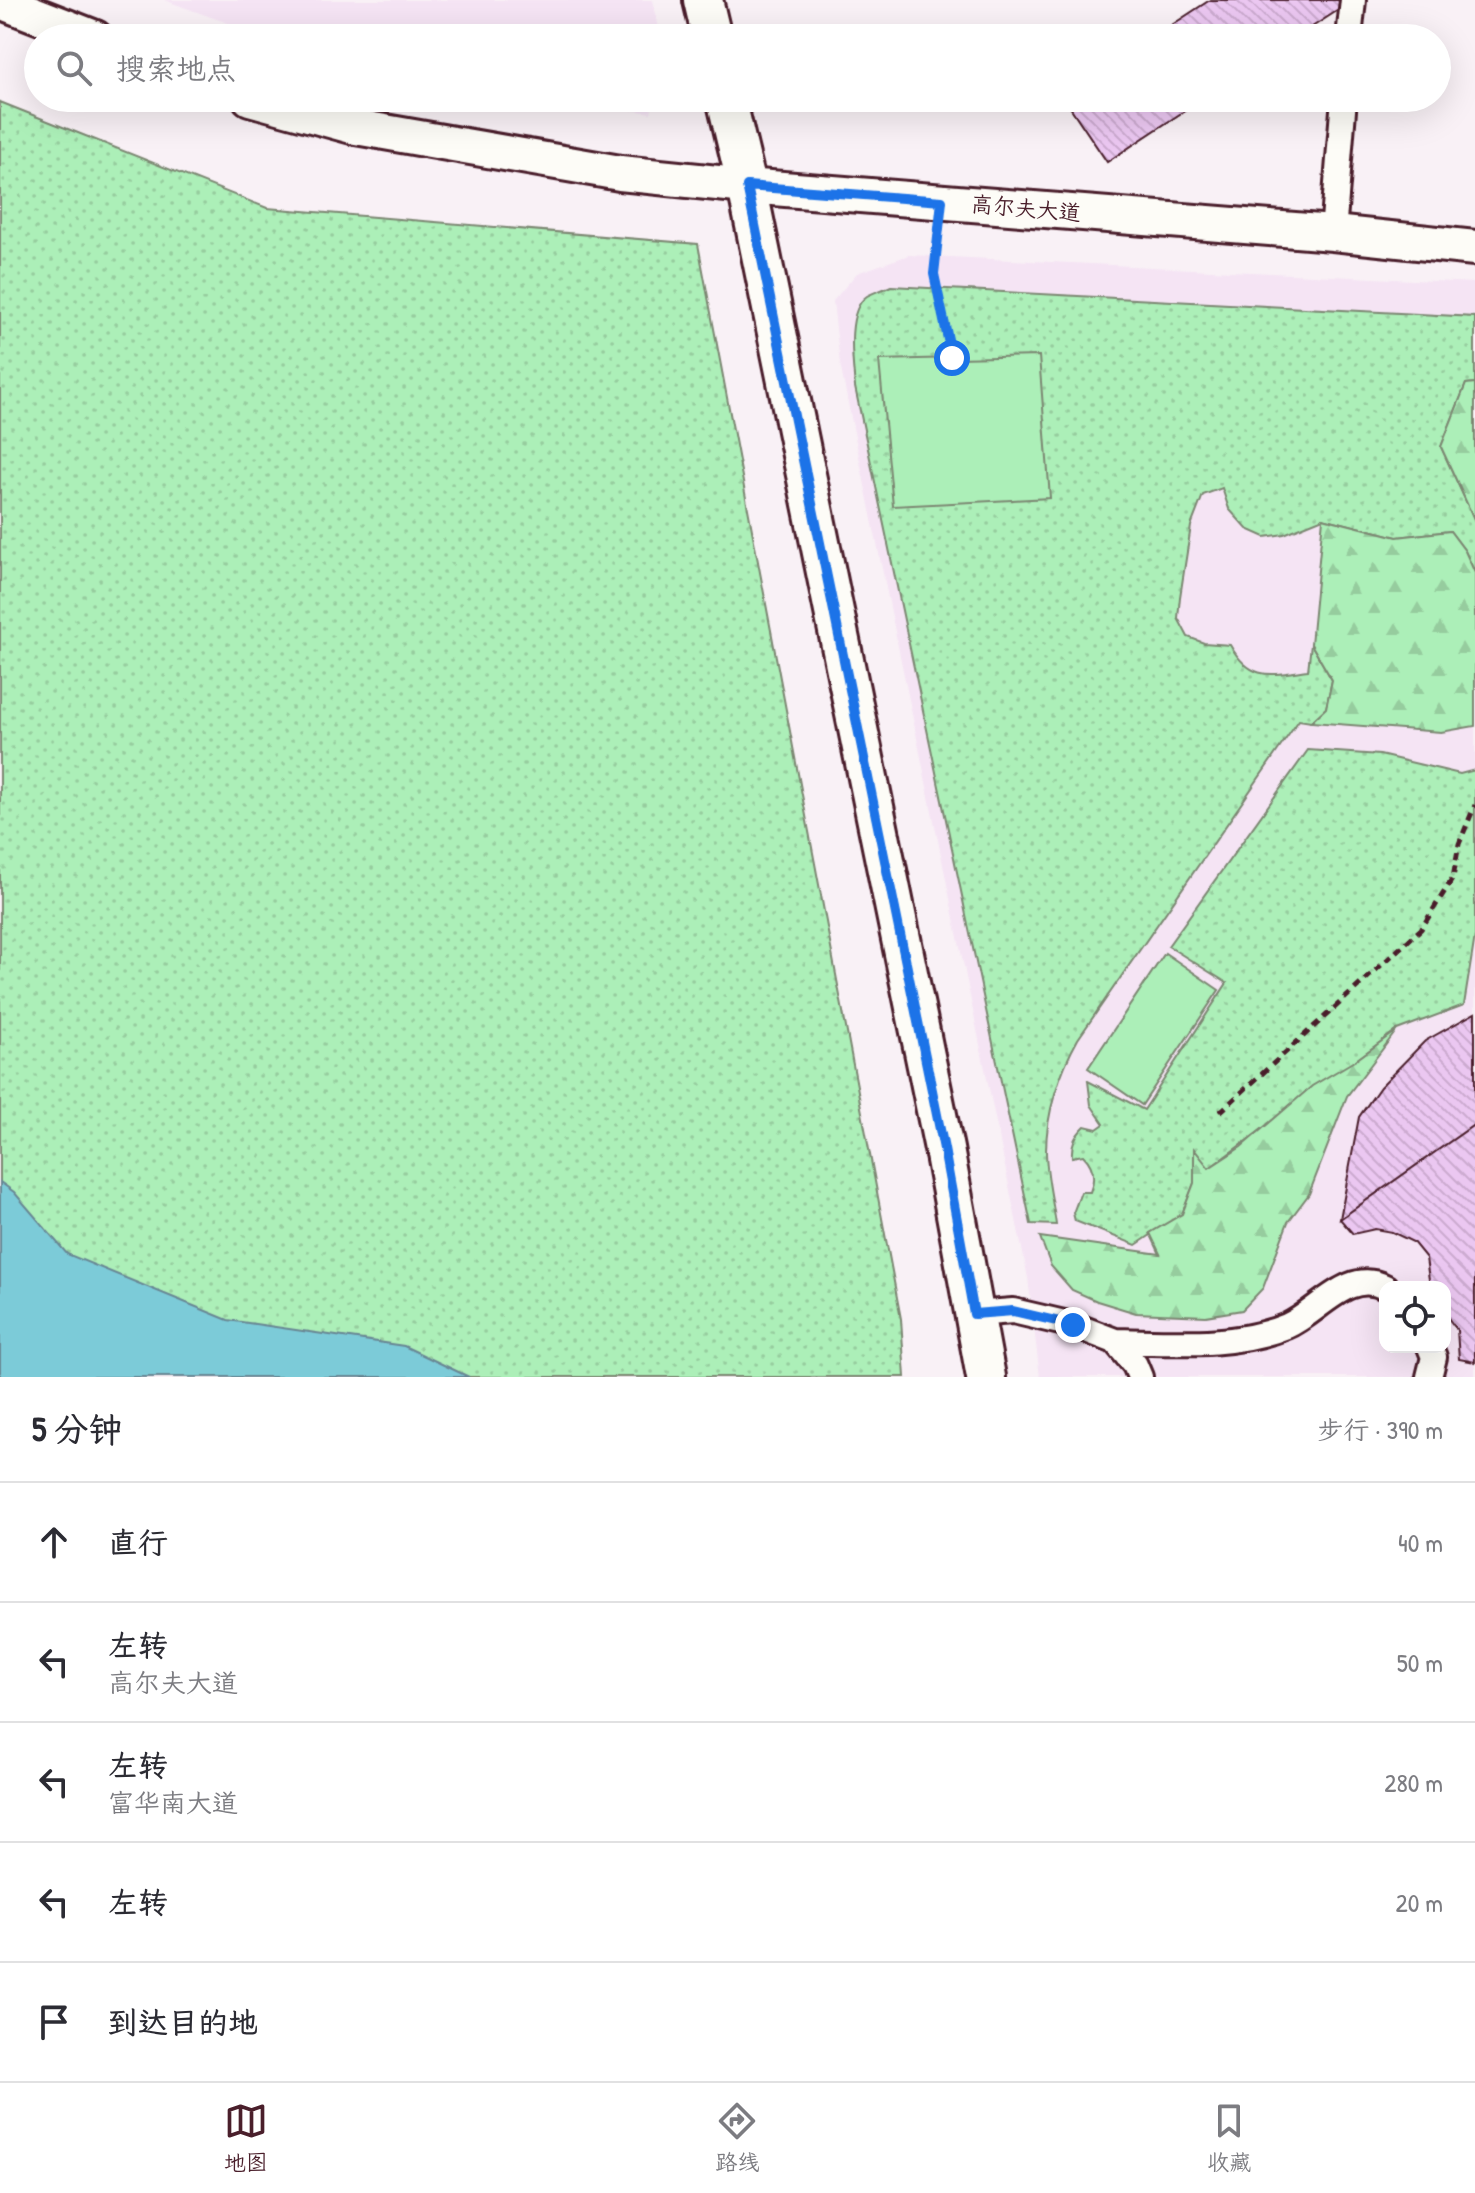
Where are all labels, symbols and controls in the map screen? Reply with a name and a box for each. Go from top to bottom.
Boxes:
search box [24,24,1451,112]
icon: search [52,46,96,90]
text: 搜索地点 [116,48,236,88]
street label: 高尔夫大道 [970,188,1082,228]
route start [934,340,970,376]
map controls [1379,1281,1451,1353]
button: locate [1379,1281,1451,1353]
route end [1055,1307,1091,1343]
text: 5 分钟 [32,1406,122,1452]
text: 步行 · 390 m [1317,1412,1443,1447]
icon: ahead [32,1520,76,1564]
text: 直行 [108,1522,168,1562]
text: 40 m [1398,1525,1443,1560]
text: 左转 [108,1625,168,1665]
icon: left [32,1640,76,1684]
text: 50 m [1397,1645,1443,1680]
text: 高尔夫大道 [108,1665,238,1700]
text: 左转 [108,1745,168,1785]
icon: left [32,1760,76,1804]
text: 280 m [1384,1765,1443,1800]
text: 富华南大道 [108,1785,238,1820]
icon: left [32,1880,76,1924]
text: 左转 [108,1882,168,1922]
text: 20 m [1396,1885,1443,1920]
icon: arrive [32,2000,76,2044]
text: 到达目的地 [108,2002,258,2042]
tab: 地图 [224,2099,268,2177]
tab: 路线 [715,2099,759,2177]
tab: 收藏 [1207,2099,1251,2177]

